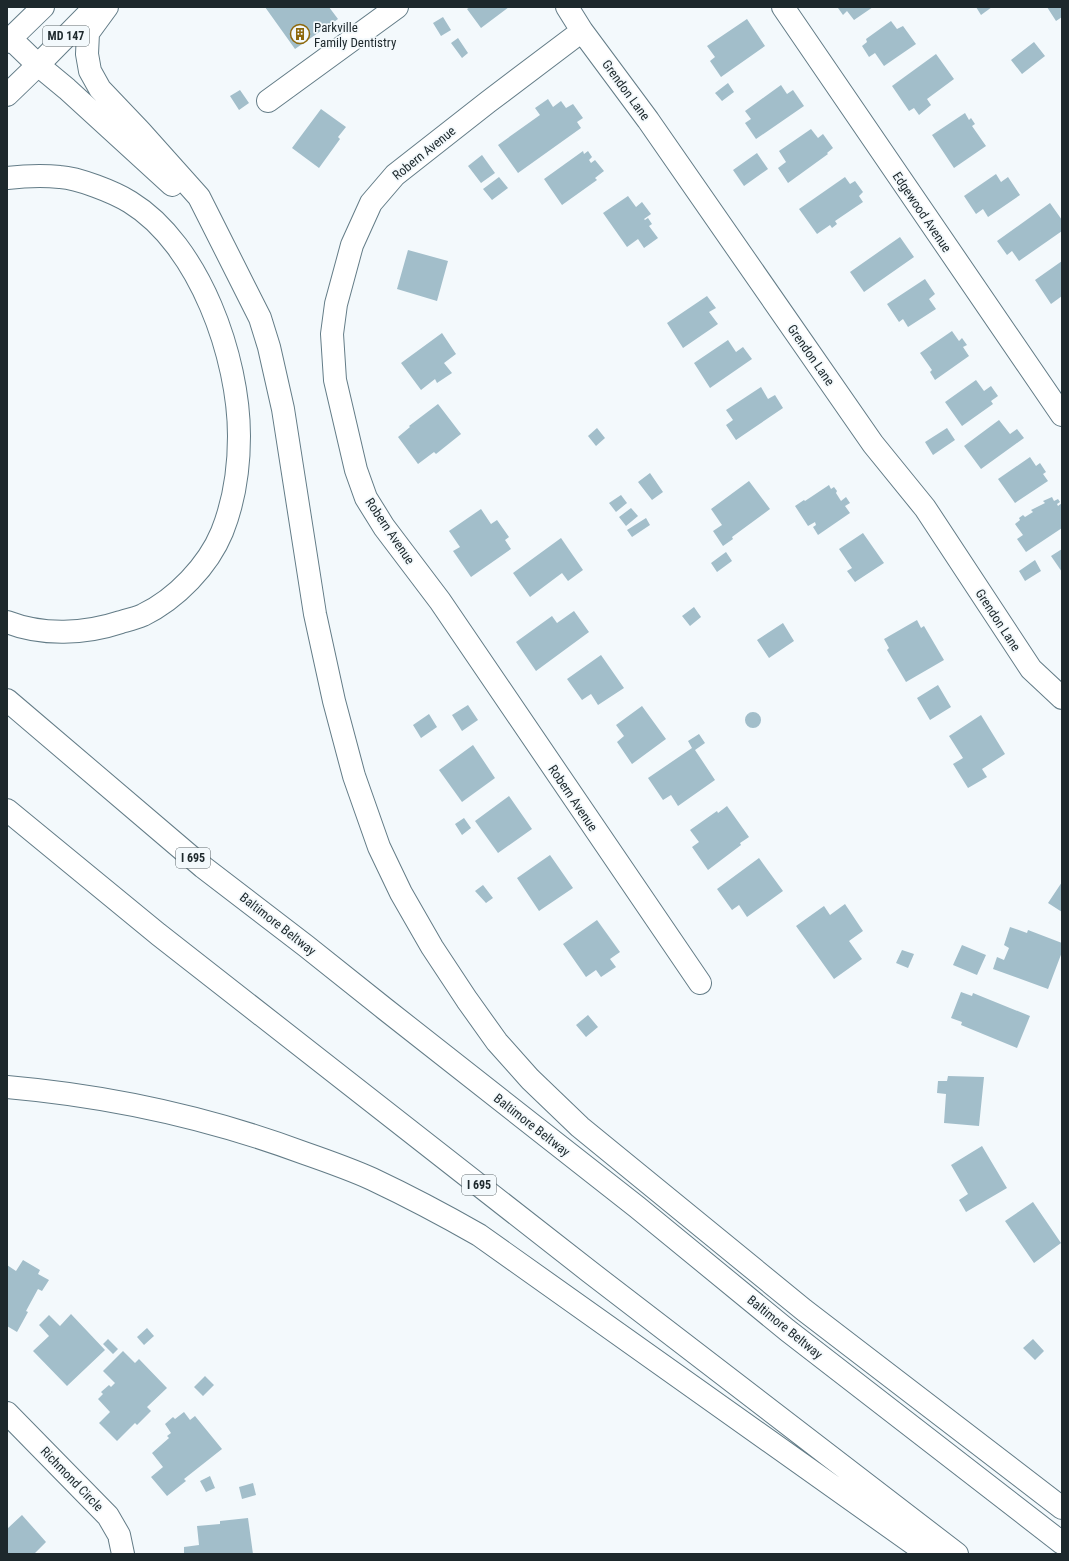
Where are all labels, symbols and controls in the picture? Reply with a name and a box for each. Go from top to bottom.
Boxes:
place label: Parkville Family Dentistry [314,20,397,50]
building icon: Parkville Family Dentistry [289,23,311,45]
road number: MD 147 [43,26,89,46]
street label: Grendon Lane [599,57,653,123]
street label: Robern Avenue [390,123,458,183]
street label: Edgewood Avenue [890,169,954,255]
street label: Grendon Lane [785,322,837,388]
street label: Robern Avenue [362,495,418,567]
street label: Grendon Lane [972,586,1024,654]
street label: Robern Avenue [545,762,601,834]
road number: I 695 [176,848,210,868]
street label: Baltimore Beltway [237,890,319,959]
street label: Baltimore Beltway [491,1091,573,1160]
road number: I 695 [462,1175,496,1195]
street label: Baltimore Beltway [744,1292,826,1362]
street label: Richmond Circle [38,1444,106,1514]

